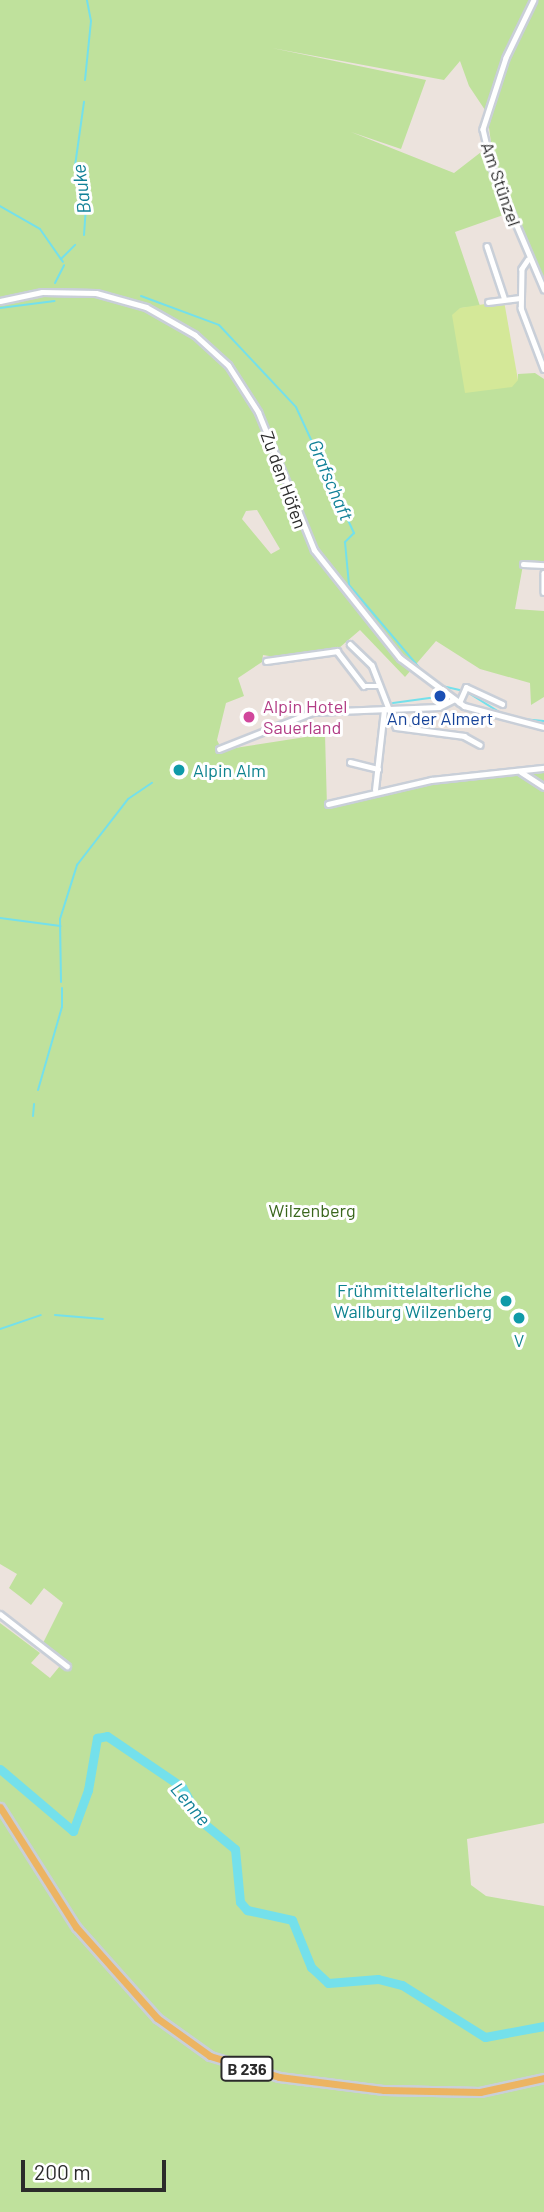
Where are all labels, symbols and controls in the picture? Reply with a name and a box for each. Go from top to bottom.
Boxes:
street label: Am Stünzel [477,139,525,229]
water label: Bauke [67,163,95,215]
street label: Zu den Höfen [256,428,312,532]
water label: Grafschaft [304,436,358,524]
marker: An der Almert [432,688,448,704]
place label: Alpin Hotel Sauerland [263,696,347,738]
place label: An der Almert [387,707,493,729]
marker: Alpin Hotel Sauerland [241,709,257,725]
place label: Alpin Alm [193,759,266,781]
marker: Alpin Alm [171,762,187,778]
park label: Wilzenberg [268,1199,356,1221]
place label: Frühmittelalterliche Wallburg Wilzenberg [333,1280,492,1322]
marker: Frühmittelalterliche Wallburg Wilzenberg [498,1293,514,1309]
marker: V [511,1310,527,1326]
place label: V [514,1329,524,1351]
water label: Lenne [166,1778,216,1830]
road number: B 236 [219,2056,275,2082]
scale bar [24,2146,170,2190]
text: 200 m [34,2159,91,2184]

